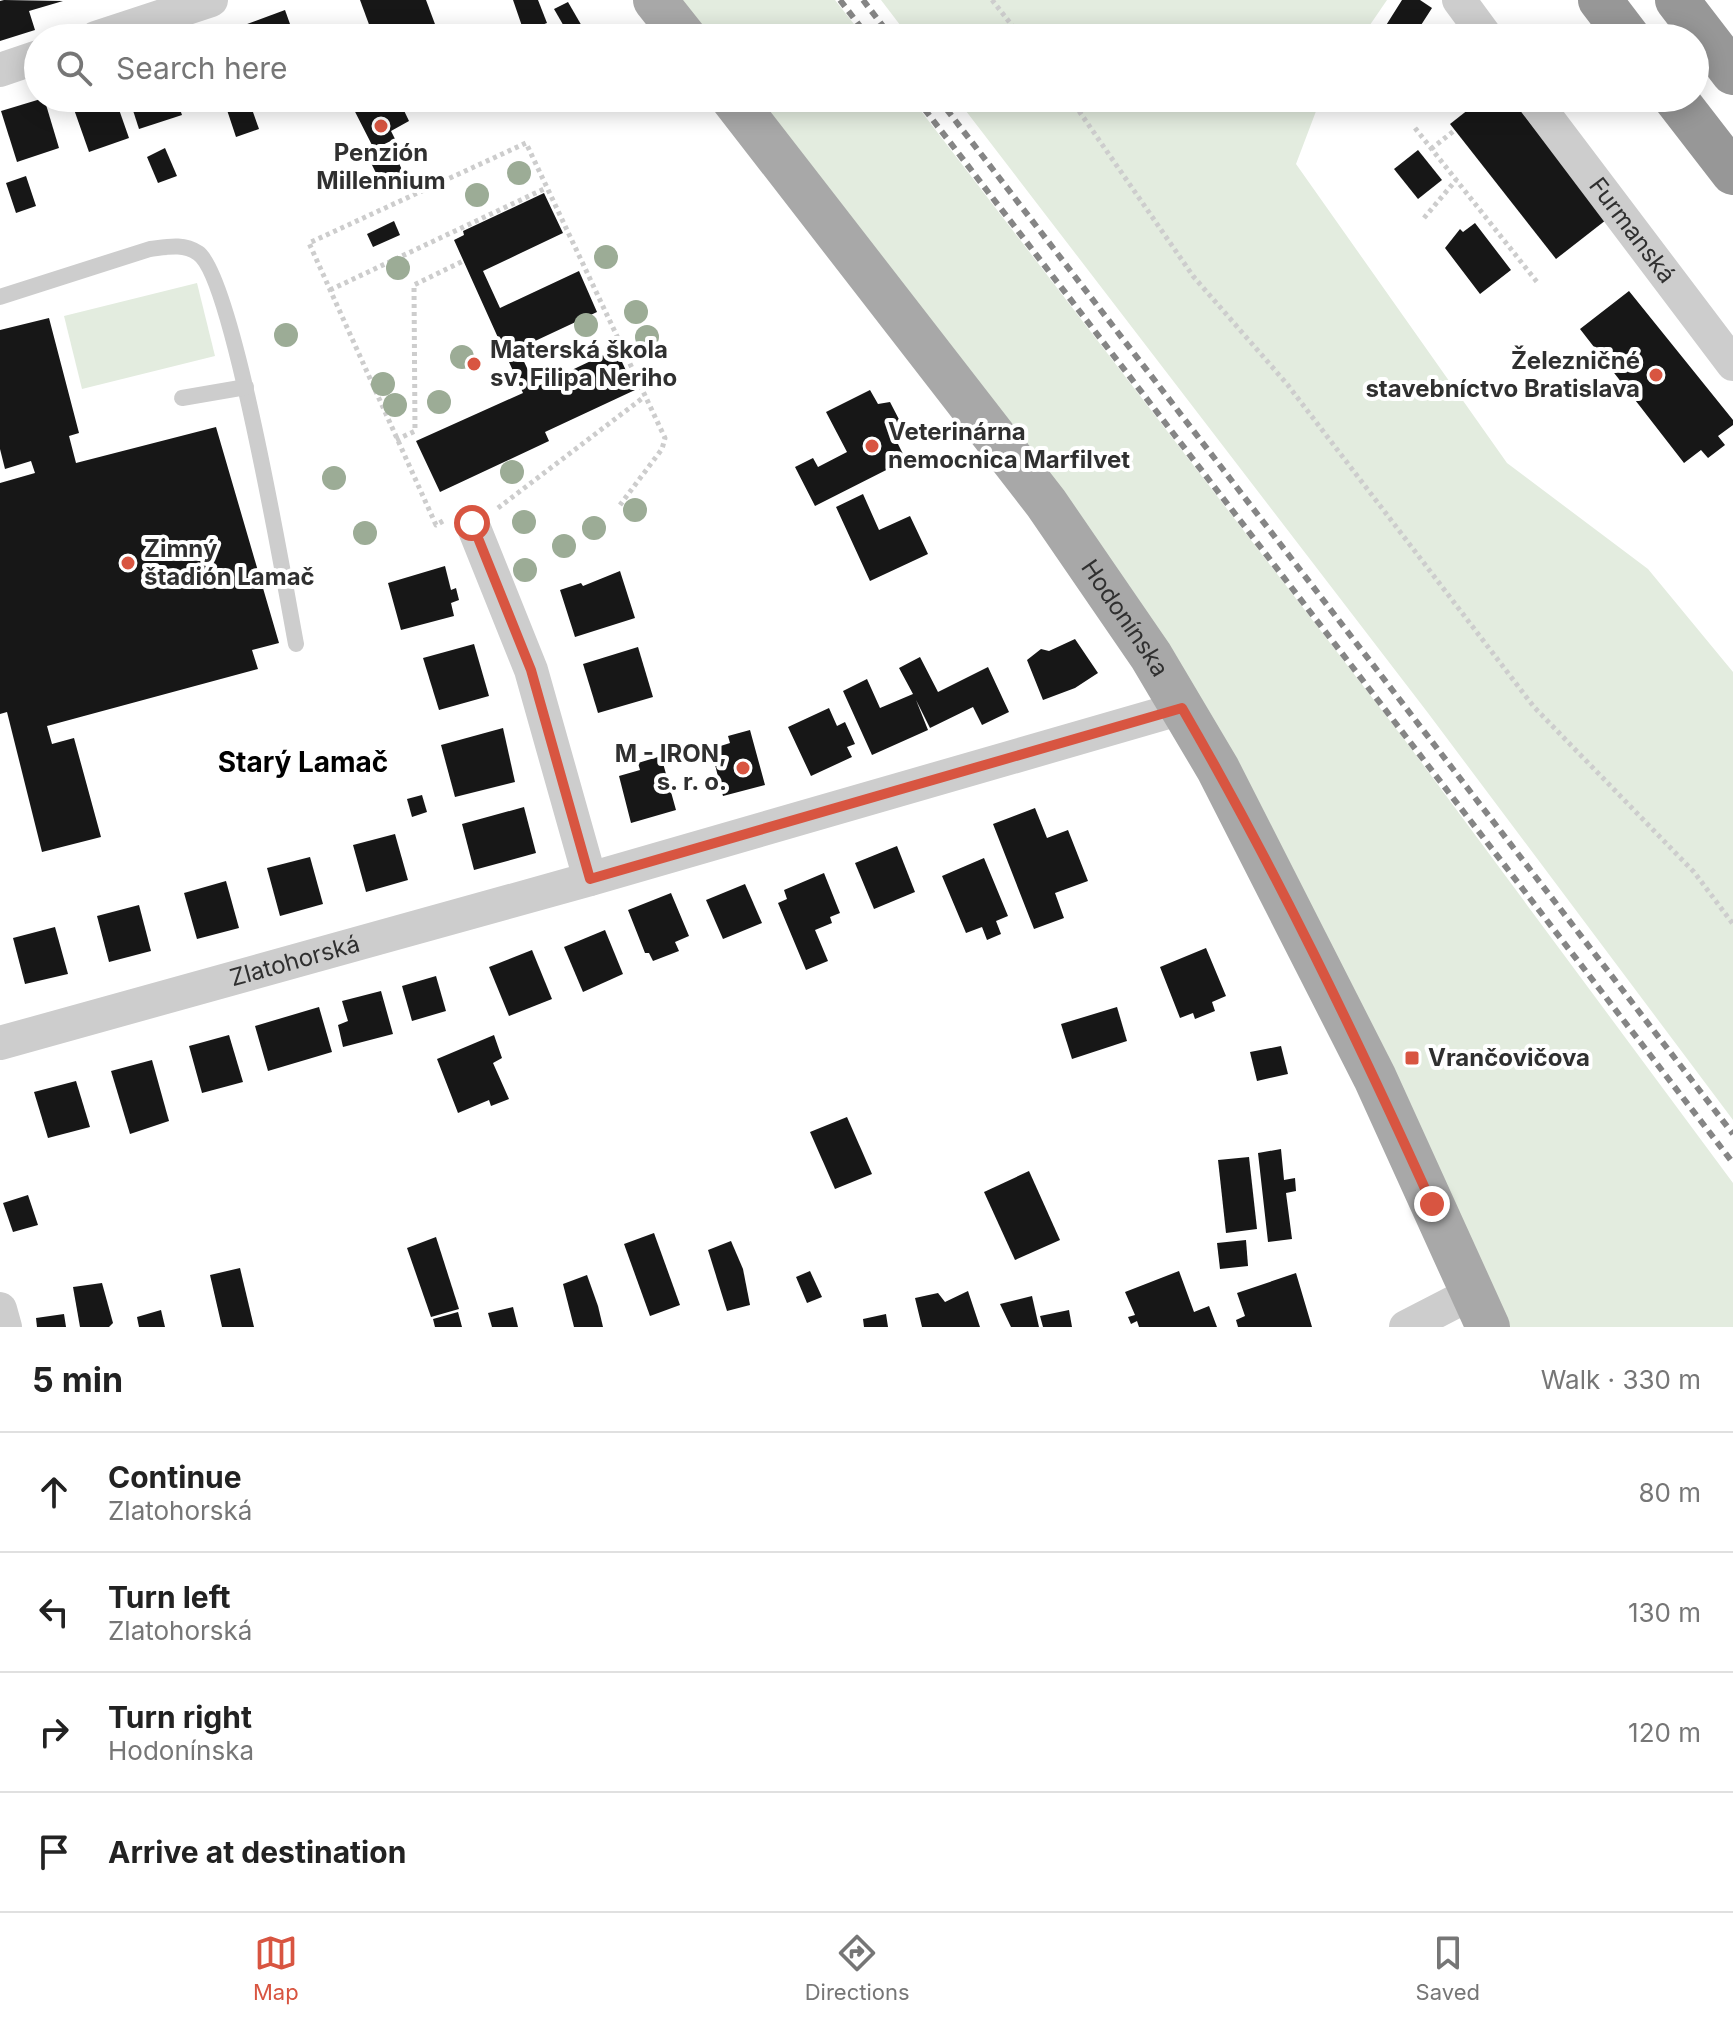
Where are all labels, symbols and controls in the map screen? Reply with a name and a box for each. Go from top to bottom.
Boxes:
search box [24,24,1709,112]
icon: search [52,46,96,90]
text: Search here [116,50,288,86]
marker: Penzión Millennium [372,117,390,135]
place label: Penzión Millennium [316,138,446,195]
street label: Furmanská [1583,172,1682,289]
place label: Materská škola sv. Filipa Neriho [490,335,677,392]
place label: Železničné stavebníctvo Bratislava [1365,345,1640,403]
marker: Materská škola sv. Filipa Neriho [465,355,483,373]
marker: Železničné stavebníctvo Bratislava [1647,366,1665,384]
place label: Veterinárna nemocnica Marfilvet [888,417,1130,474]
marker: Veterinárna nemocnica Marfilvet [863,437,881,455]
route start [454,505,490,541]
place label: Zimný štadión Lamač [144,534,315,591]
marker: Zimný štadión Lamač [119,554,137,572]
street label: Hodonínska [1075,554,1175,682]
place label: M - IRON, s. r. o. [615,739,727,796]
district label: Starý Lamač [218,745,388,779]
marker: M - IRON, s. r. o. [734,759,752,777]
street label: Zlatohorská [227,929,363,992]
place label: Vrančovičova [1428,1043,1590,1072]
marker: Vrančovičova [1403,1049,1421,1067]
route end [1414,1186,1450,1222]
text: 5 min [32,1359,123,1400]
text: Walk · 330 m [1541,1364,1701,1395]
text: Continue [108,1459,242,1495]
icon: ahead [32,1470,76,1514]
text: 80 m [1638,1477,1701,1508]
text: Zlatohorská [108,1495,252,1526]
text: Turn left [108,1579,230,1615]
icon: left [32,1590,76,1634]
text: 130 m [1628,1597,1701,1628]
text: Zlatohorská [108,1615,252,1646]
text: Turn right [108,1699,252,1735]
icon: right [32,1710,76,1754]
text: 120 m [1628,1717,1701,1748]
text: Hodonínska [108,1735,254,1766]
icon: arrive [32,1830,76,1874]
text: Arrive at destination [108,1834,406,1870]
tab: Map [253,1931,299,2005]
tab: Directions [805,1931,910,2005]
tab: Saved [1416,1931,1480,2005]

